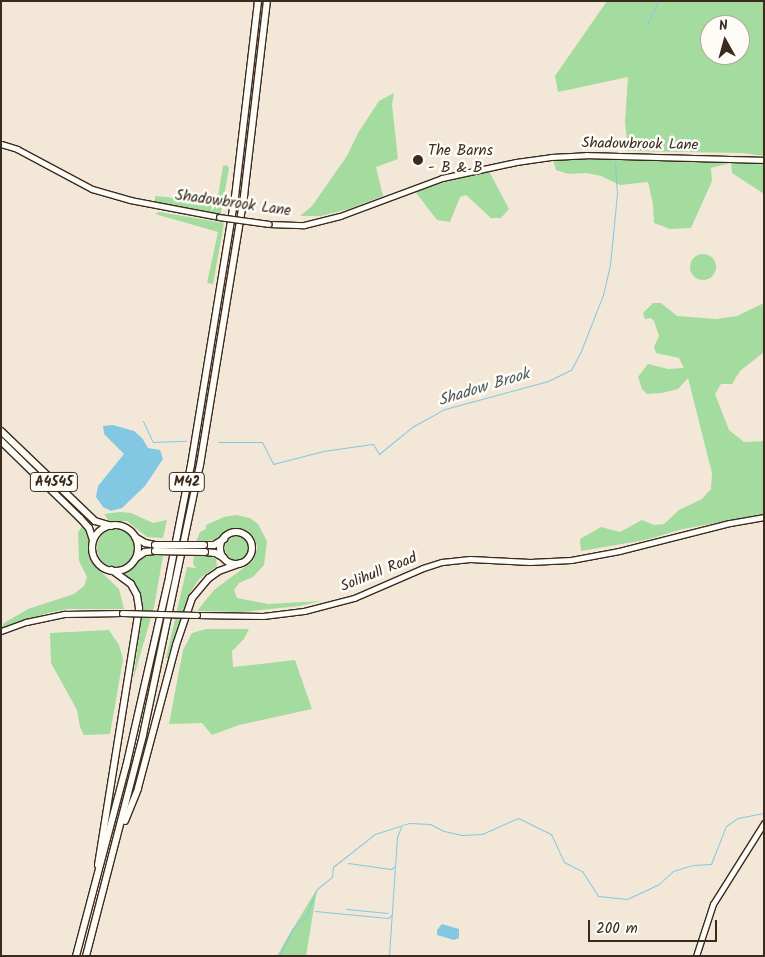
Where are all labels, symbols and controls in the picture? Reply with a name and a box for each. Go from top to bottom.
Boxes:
north arrow [700,15,750,65]
text: N [718,15,729,38]
street label: Shadowbrook Lane [581,135,699,155]
place label: The Barns - B & B [428,142,493,177]
marker: The Barns - B & B [412,154,424,166]
street label: Shadowbrook Lane [174,187,292,221]
water label: Shadow Brook [436,365,532,411]
road number: A4545 [29,471,79,494]
road number: M42 [168,471,206,494]
street label: Solihull Road [338,550,420,596]
scale bar [590,910,719,942]
text: 200 m [596,917,638,941]

